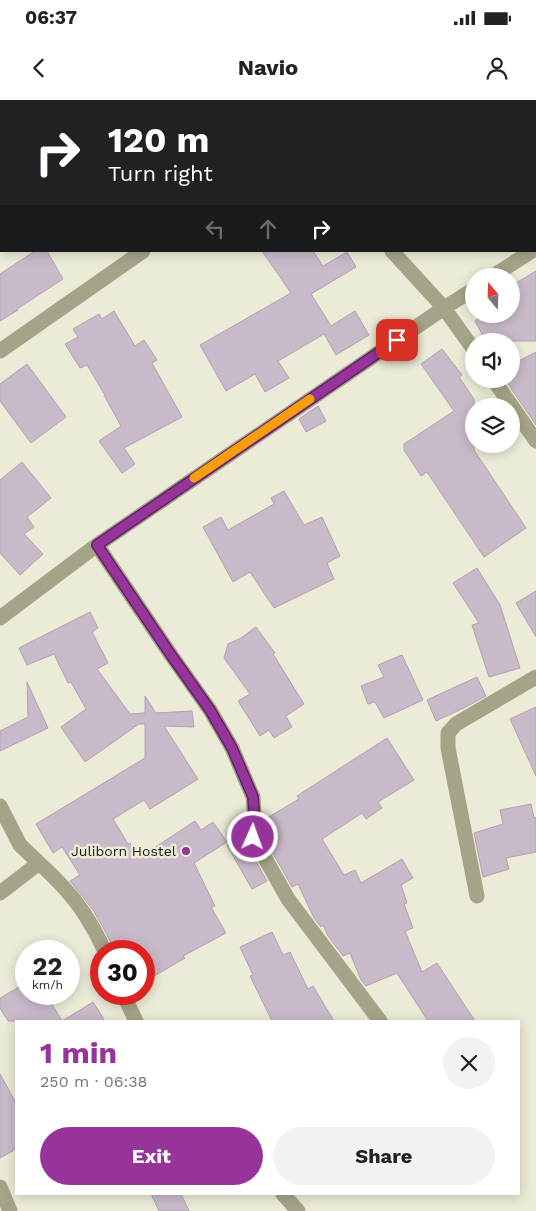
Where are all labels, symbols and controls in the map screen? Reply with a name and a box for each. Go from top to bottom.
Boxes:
text: 06:37 [25,6,77,29]
icon: back [25,54,53,82]
icon: person [483,54,511,82]
text: Navio [238,55,298,80]
text: 120 m [108,119,209,161]
icon: right [25,120,90,185]
text: Turn right [108,161,213,186]
icon: left [201,215,229,243]
icon: ahead [254,215,282,243]
icon: right [307,215,335,243]
north arrow [465,268,520,322]
map controls [465,268,520,453]
pin [376,319,418,361]
icon: arrive [383,326,411,354]
button: sound [465,333,520,388]
button: layers [465,398,520,453]
position arrow [226,810,278,862]
place label: Juliborn Hostel [71,843,177,859]
marker: Juliborn Hostel [180,845,192,857]
speed limit sign: 30 [90,940,155,1005]
text: 22 [33,952,62,981]
text: km/h [32,978,63,992]
text: 1 min [40,1035,117,1070]
button: close [443,1037,495,1089]
text: 250 m · 06:38 [40,1072,147,1091]
button: Exit [40,1127,263,1185]
button: Share [273,1127,495,1185]

